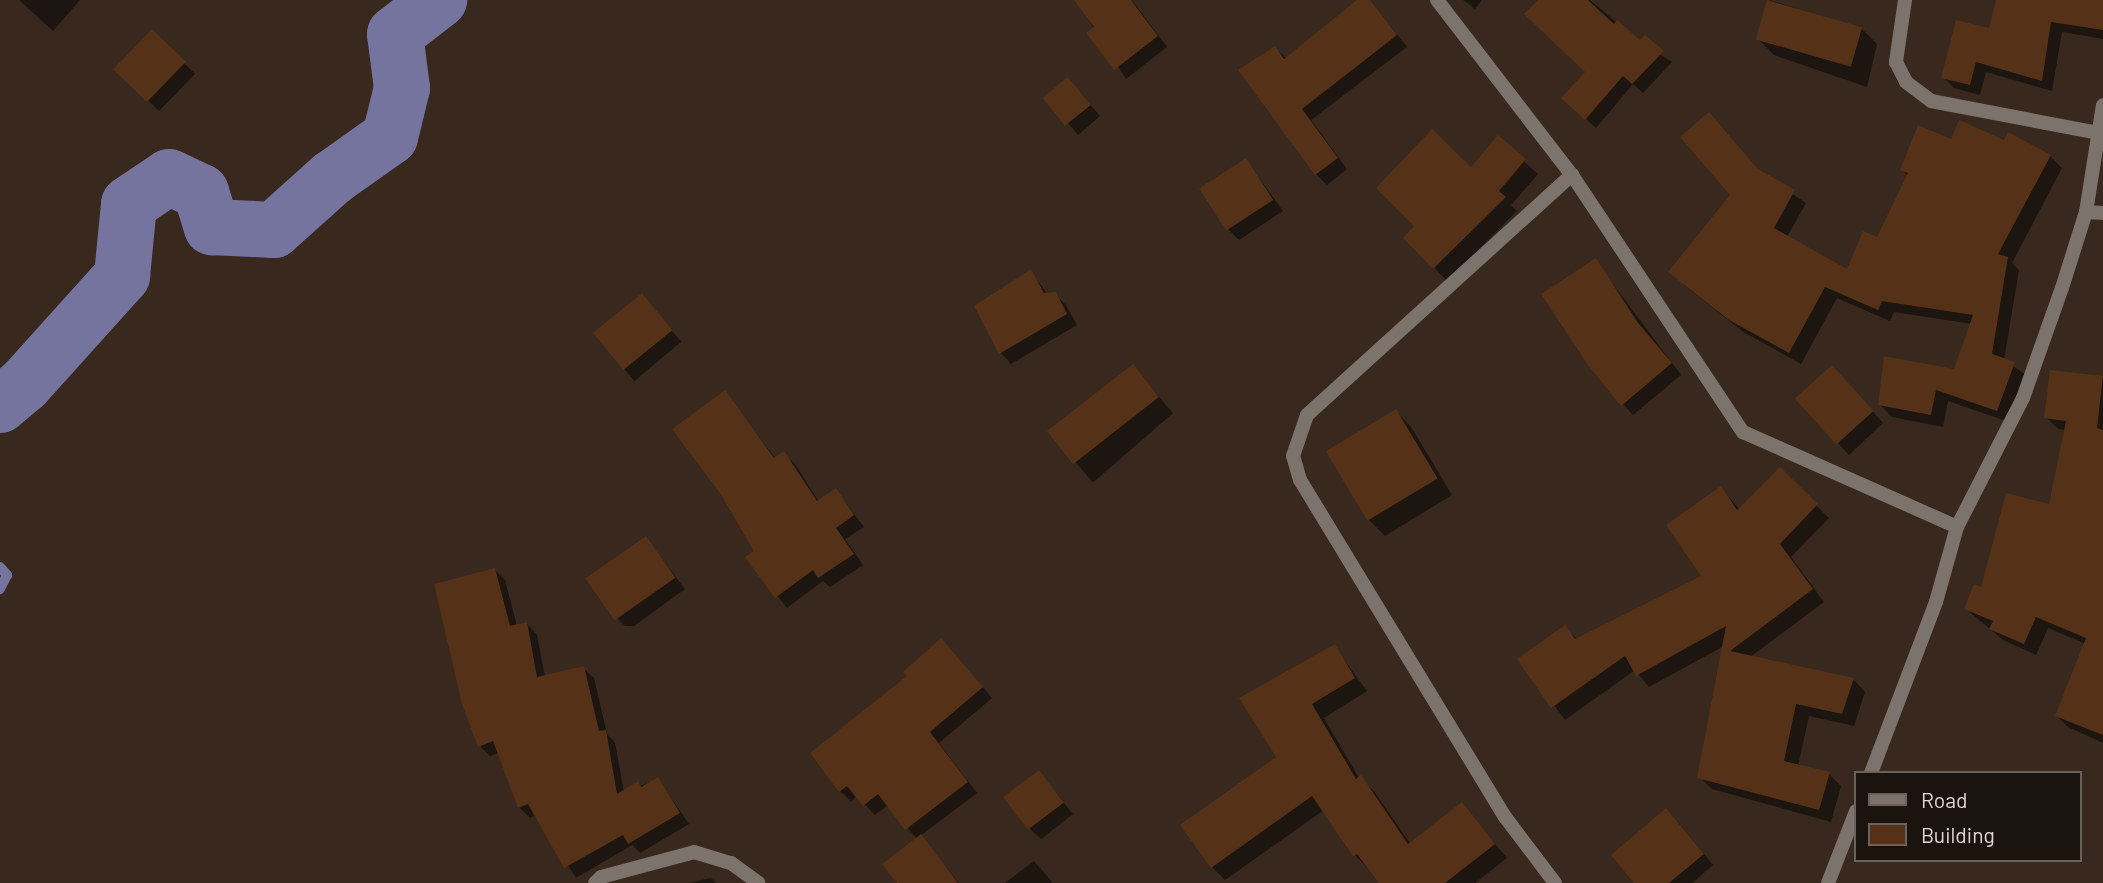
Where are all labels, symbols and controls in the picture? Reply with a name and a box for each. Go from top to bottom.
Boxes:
legend [1854,771,2082,862]
text: Road [1921,787,1967,812]
text: Building [1921,822,1995,847]

